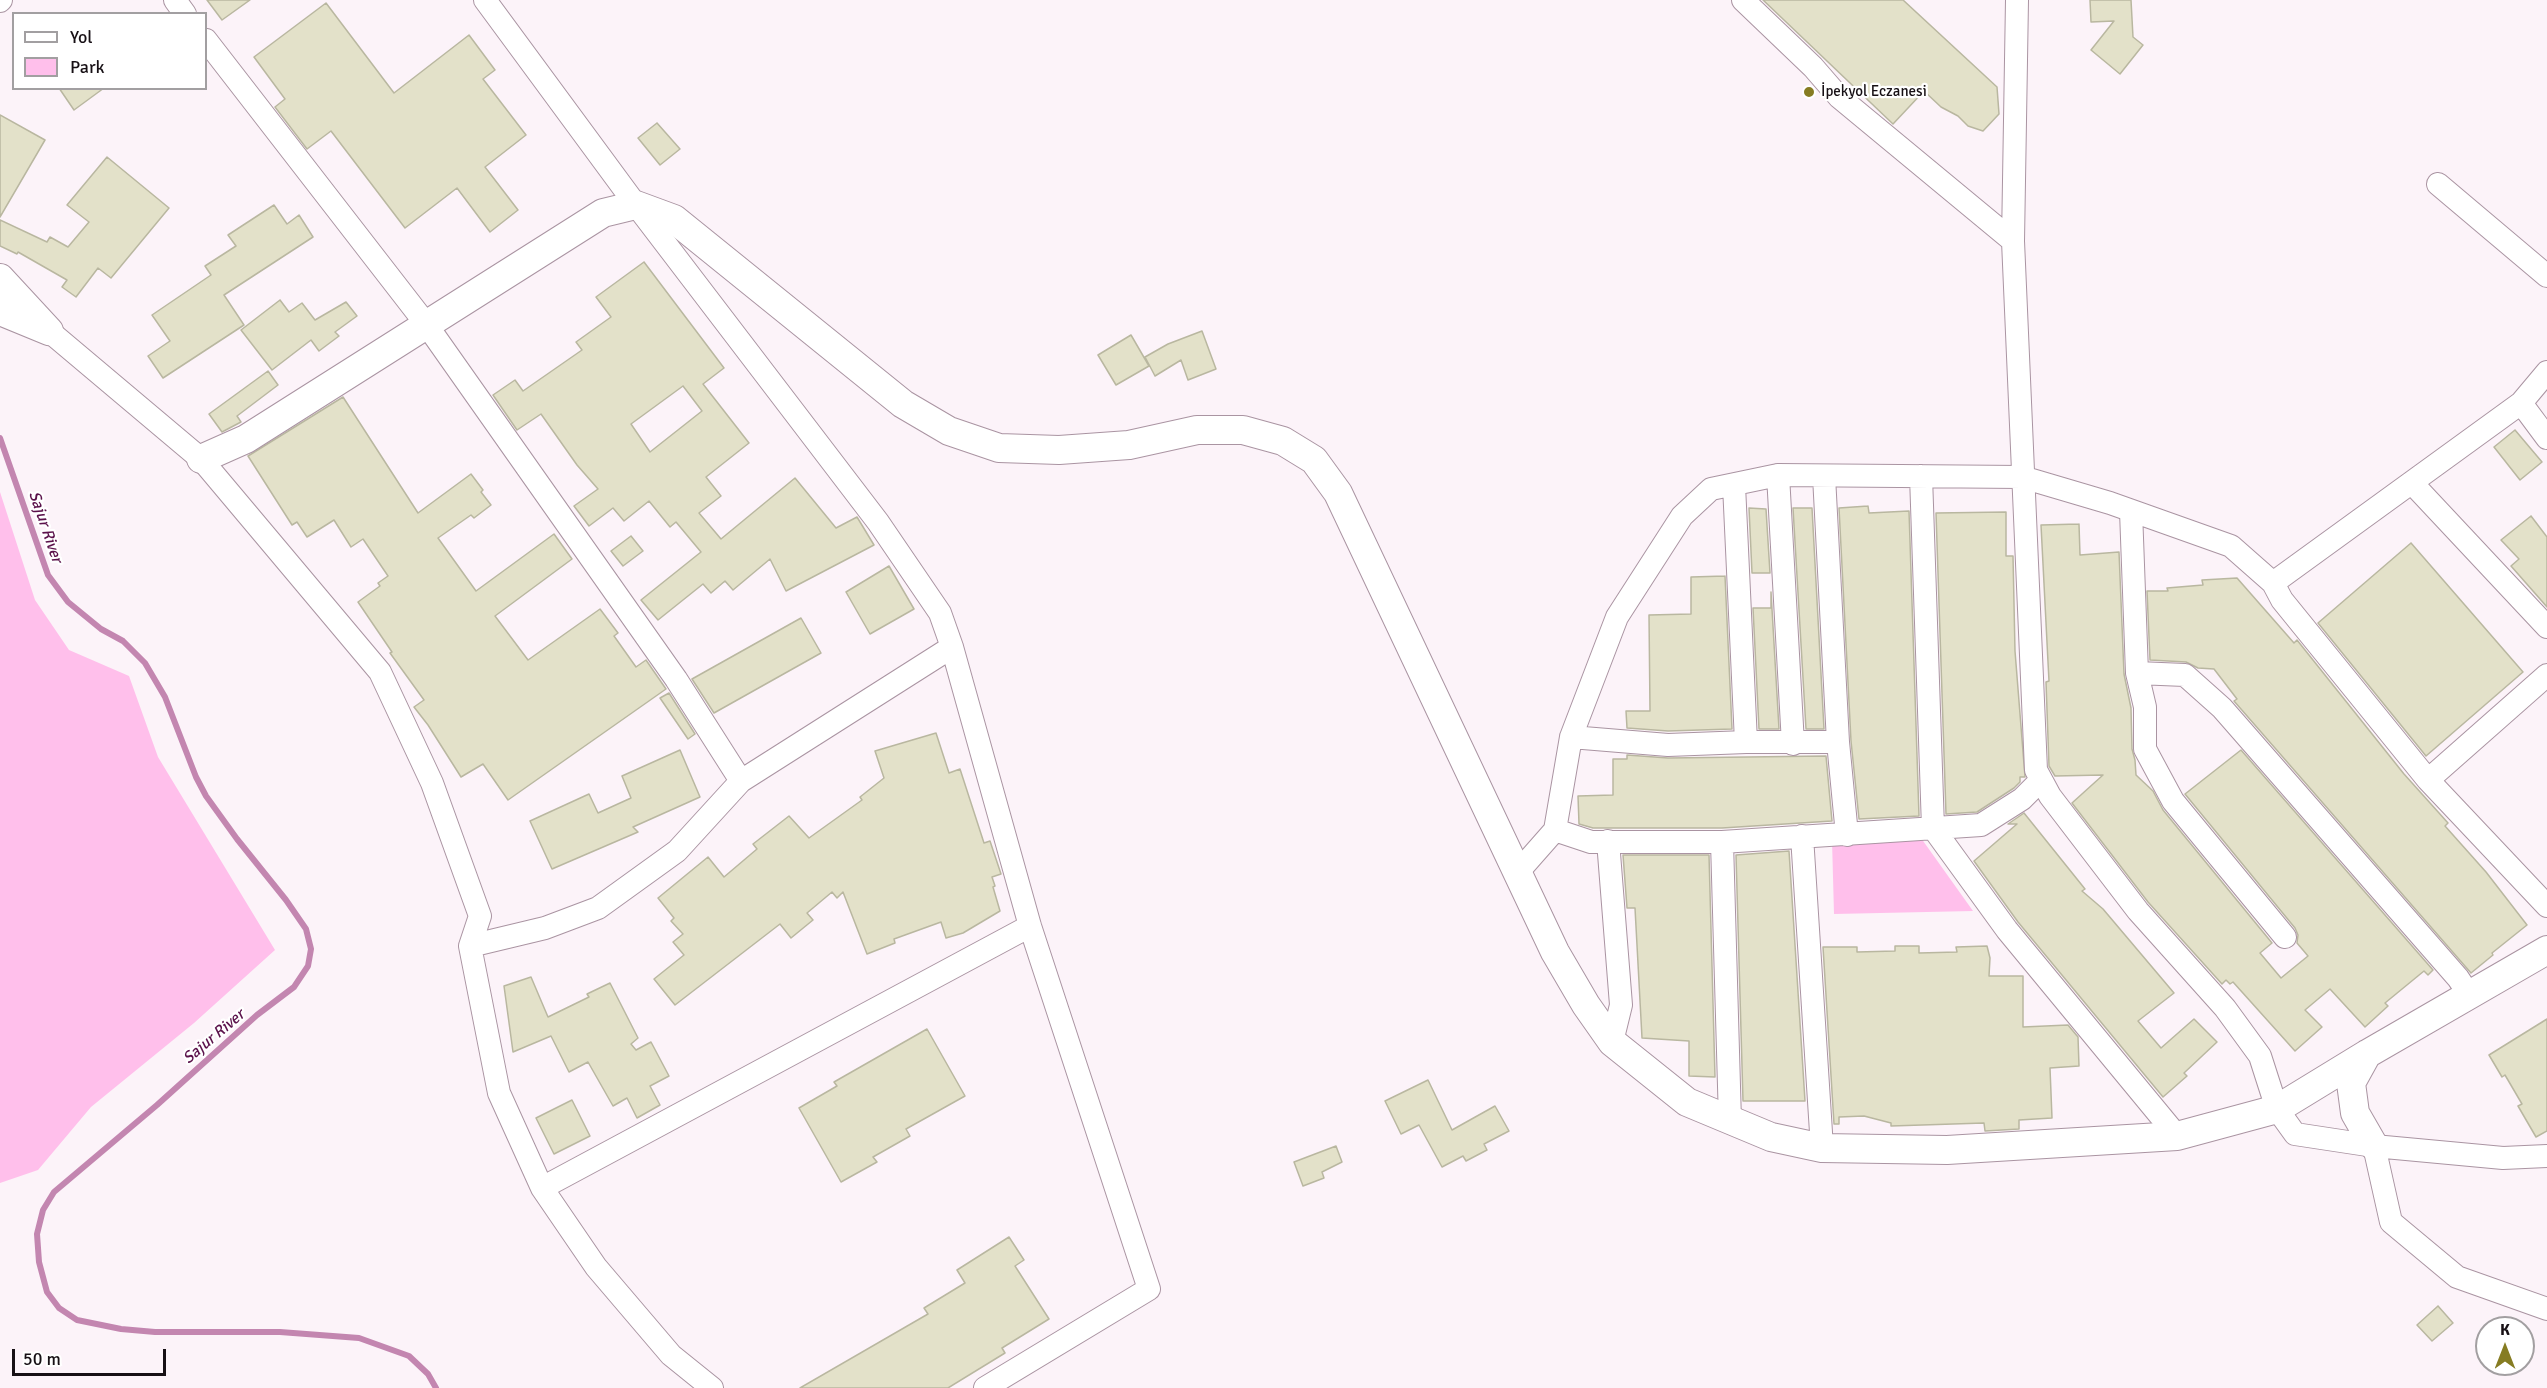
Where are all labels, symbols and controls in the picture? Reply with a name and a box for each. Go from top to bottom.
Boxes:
legend [12,12,207,90]
text: Yol [70,26,93,48]
text: Park [70,56,105,78]
place label: İpekyol Eczanesi [1821,83,1927,101]
marker: İpekyol Eczanesi [1802,85,1816,99]
water label: Sajur River [24,489,66,565]
water label: Sajur River [179,1006,249,1068]
north arrow [2475,1316,2535,1376]
text: K [2500,1320,2510,1340]
scale bar [15,1337,170,1375]
text: 50 m [23,1348,61,1370]

